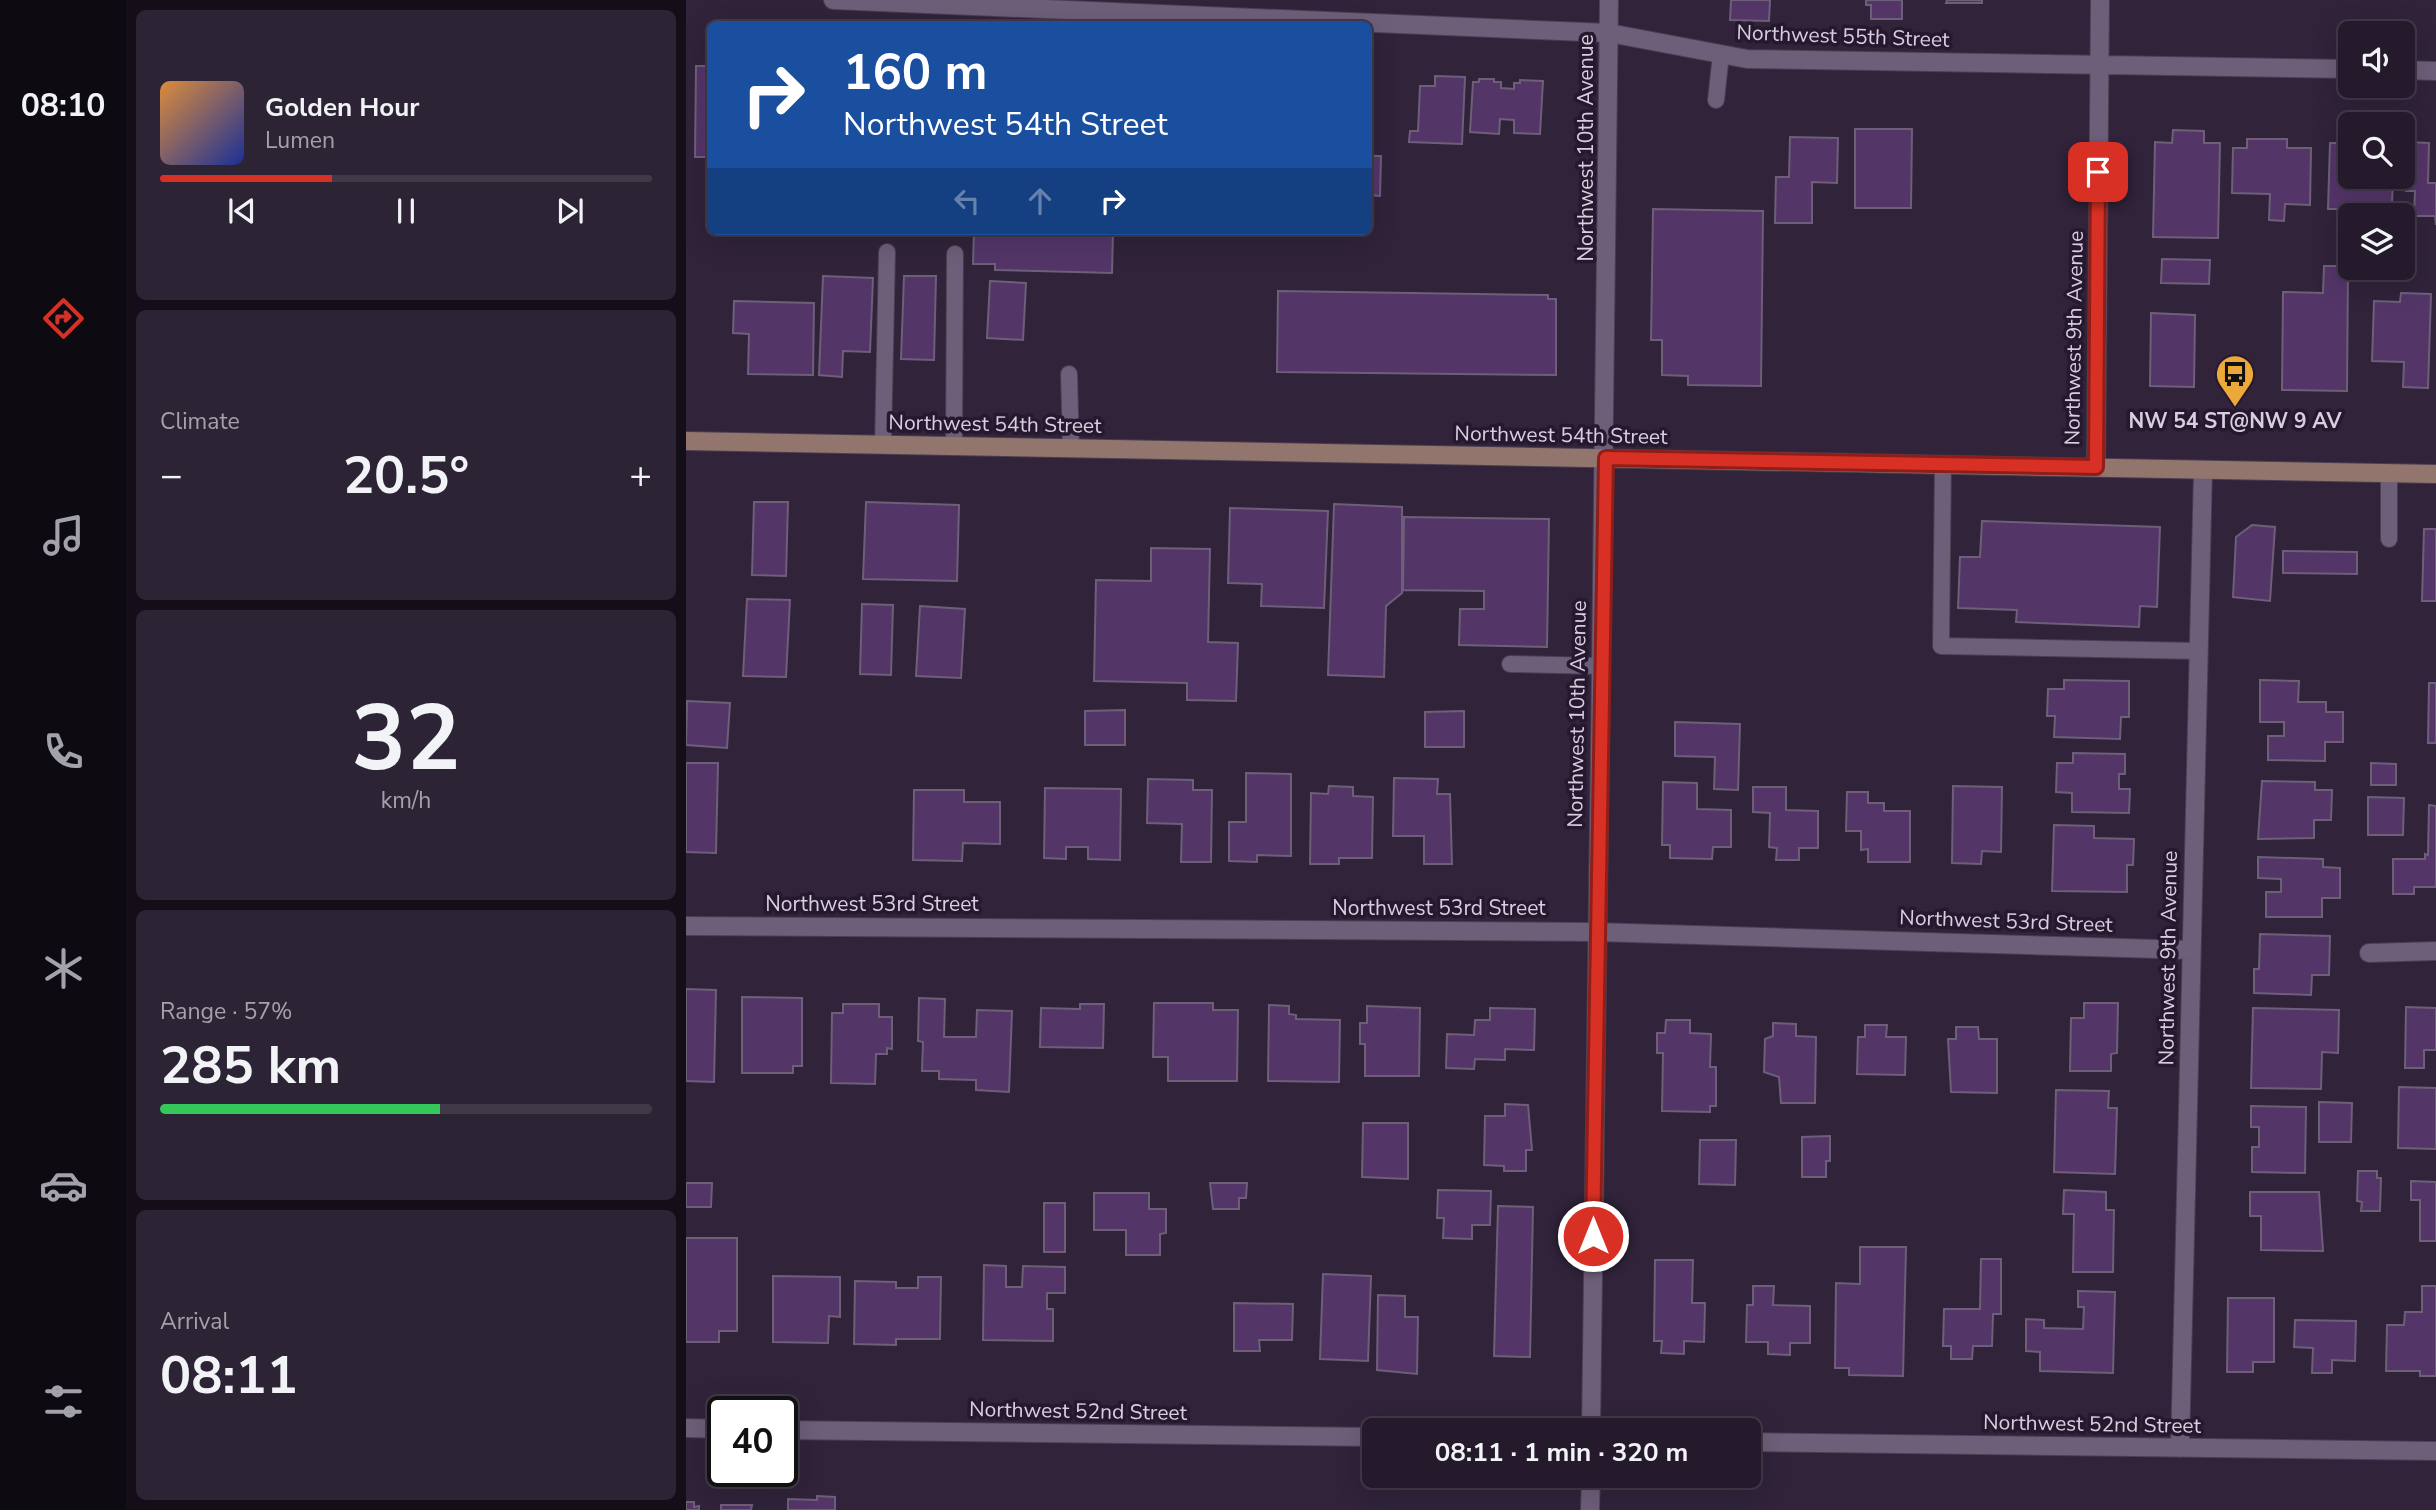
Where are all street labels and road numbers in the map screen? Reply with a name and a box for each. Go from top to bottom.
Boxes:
street label: Northwest 55th Street [1736,18,1951,54]
street label: Northwest 10th Avenue [1572,34,1600,262]
street label: Northwest 9th Avenue [2058,230,2090,446]
street label: Northwest 54th Street [888,408,1102,440]
street label: Northwest 54th Street [1454,419,1668,451]
street label: Northwest 10th Avenue [1561,600,1593,828]
street label: Northwest 9th Avenue [2152,850,2184,1066]
street label: Northwest 53rd Street [765,890,979,918]
street label: Northwest 53rd Street [1332,894,1546,922]
street label: Northwest 53rd Street [1899,903,2114,939]
street label: Northwest 52nd Street [969,1395,1188,1427]
street label: Northwest 52nd Street [1983,1408,2202,1440]

